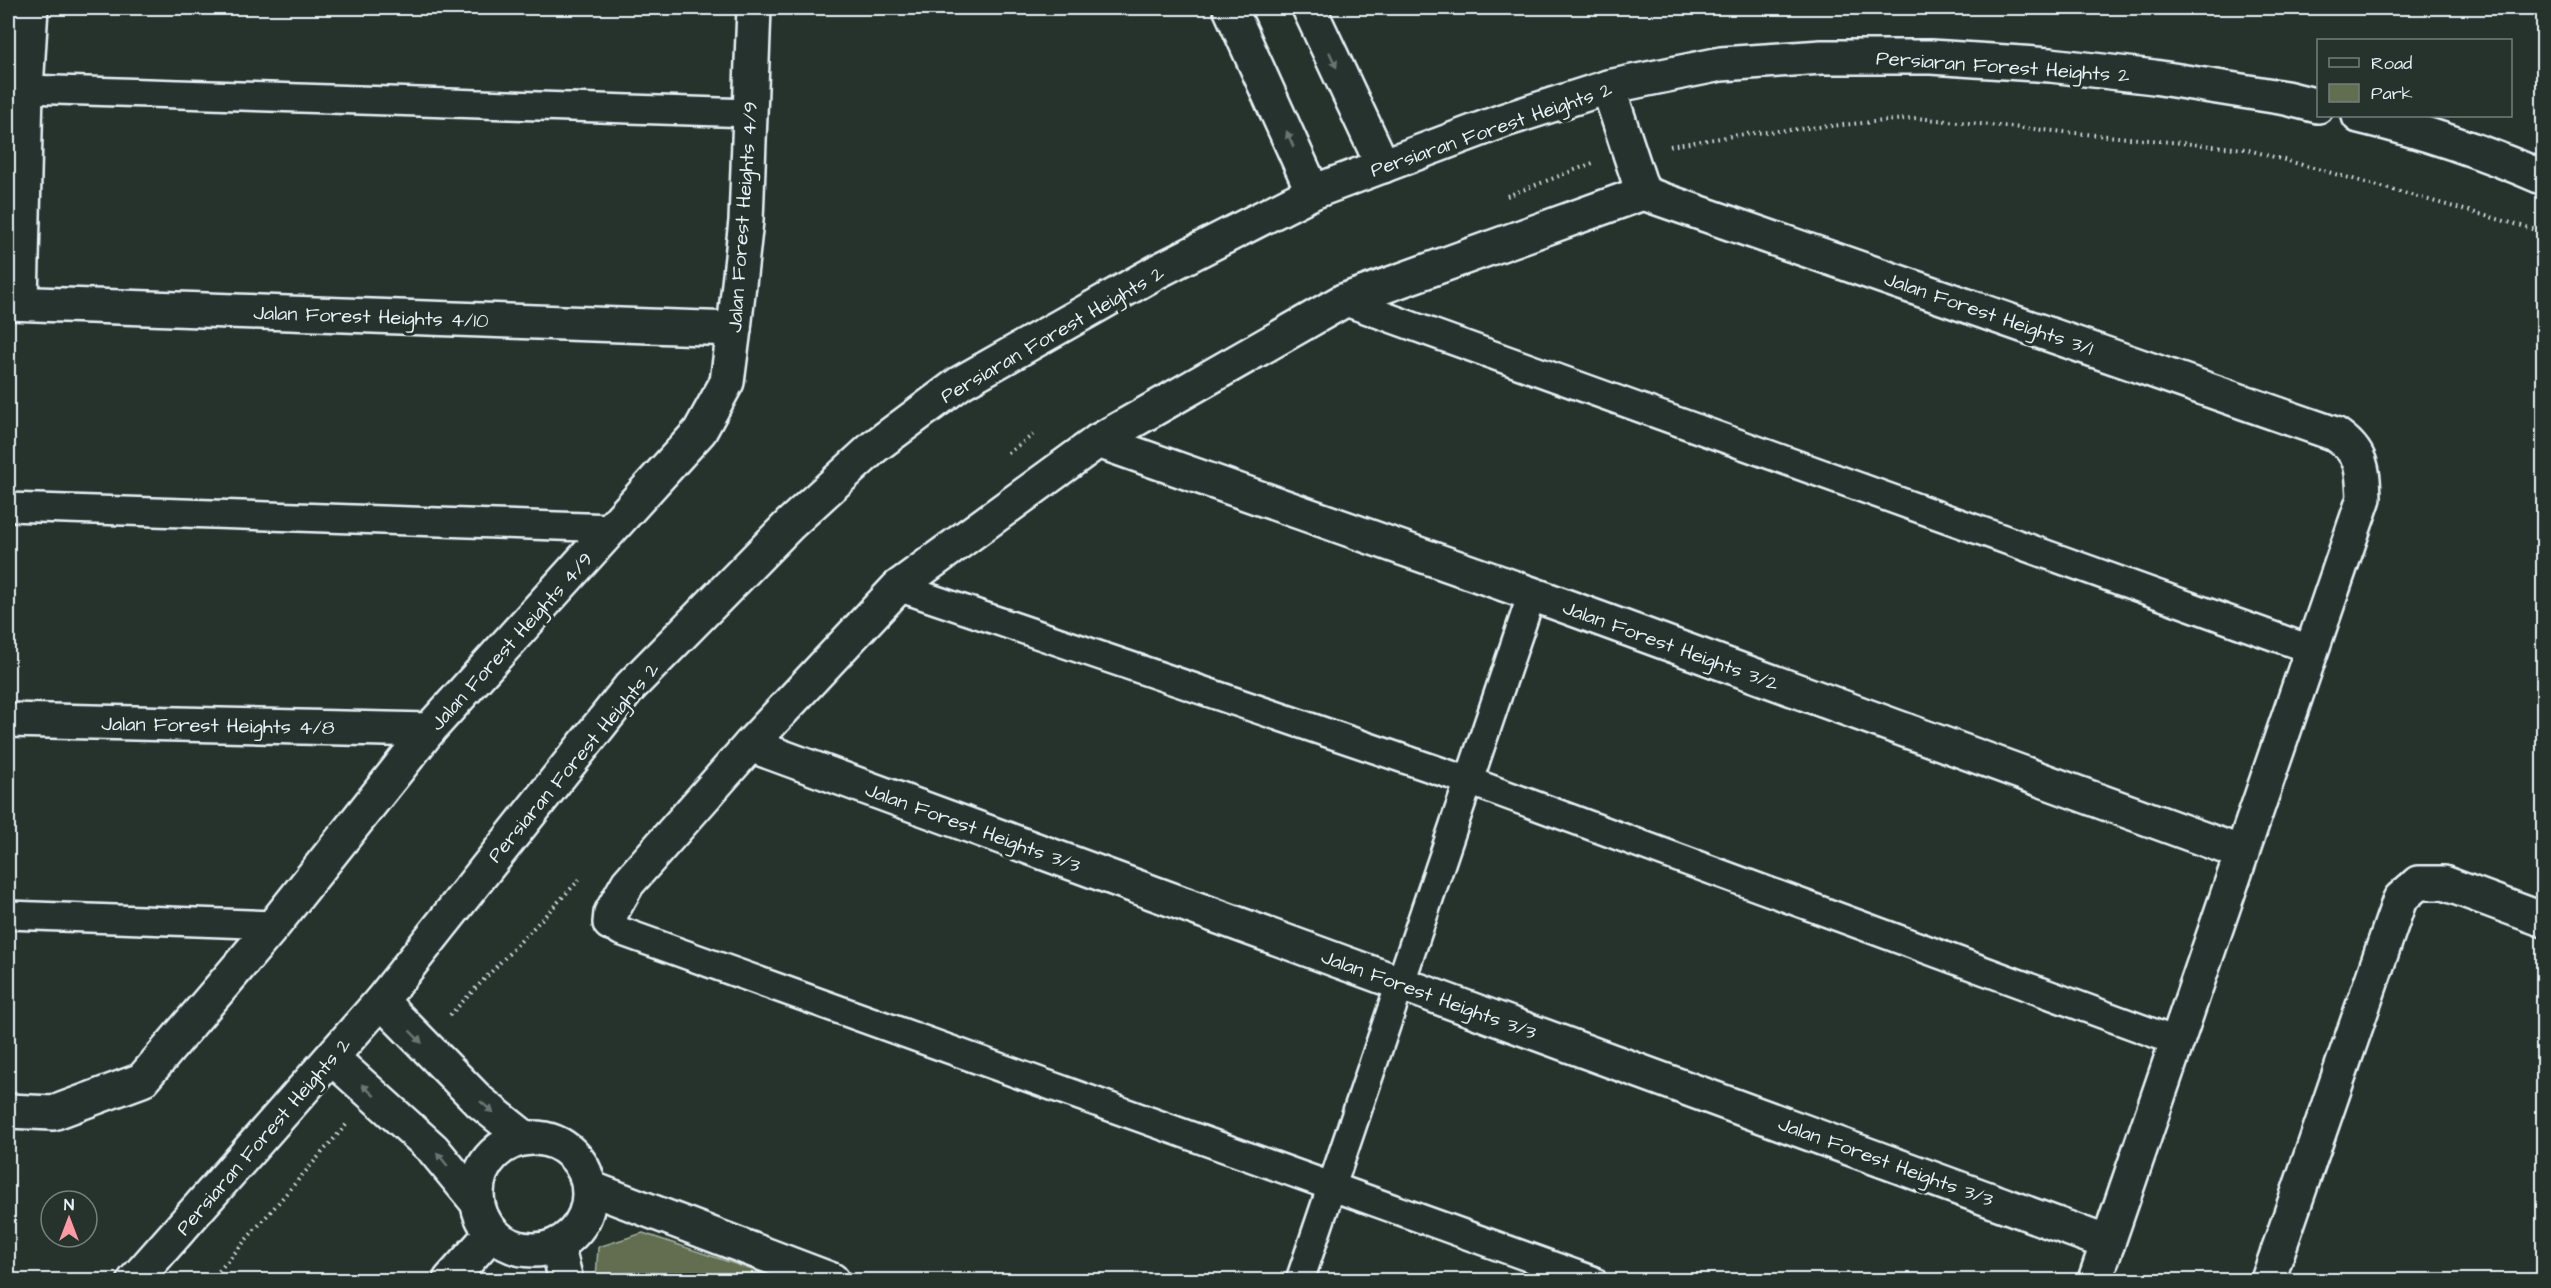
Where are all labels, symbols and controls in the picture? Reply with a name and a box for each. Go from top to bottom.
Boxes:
legend [2317,39,2512,117]
street label: Persiaran Forest Heights 2 [1875,44,2131,91]
text: Road [2371,51,2412,76]
one-way arrow [1329,52,1338,69]
street label: Persiaran Forest Heights 2 [1367,75,1617,185]
text: Park [2371,81,2413,106]
street label: Jalan Forest Heights 4/9 [721,101,766,334]
one-way arrow [1285,130,1294,147]
street label: Persiaran Forest Heights 2 [936,259,1170,411]
street label: Jalan Forest Heights 3/1 [1880,265,2097,364]
street label: Jalan Forest Heights 4/10 [253,299,489,336]
street label: Jalan Forest Heights 4/9 [424,546,600,738]
street label: Jalan Forest Heights 3/2 [1558,594,1783,699]
street label: Persiaran Forest Heights 2 [481,656,667,870]
street label: Jalan Forest Heights 4/8 [101,710,335,743]
street label: Jalan Forest Heights 3/3 [861,776,1084,881]
street label: Jalan Forest Heights 3/3 [1317,943,1540,1048]
one-way arrow [409,1029,423,1043]
street label: Persiaran Forest Heights 2 [170,1031,359,1242]
one-way arrow [360,1083,375,1097]
one-way arrow [479,1100,494,1112]
street label: Jalan Forest Heights 3/3 [1774,1110,1997,1215]
one-way arrow [436,1152,449,1167]
north arrow [39,1189,99,1249]
text: N [64,1194,74,1216]

